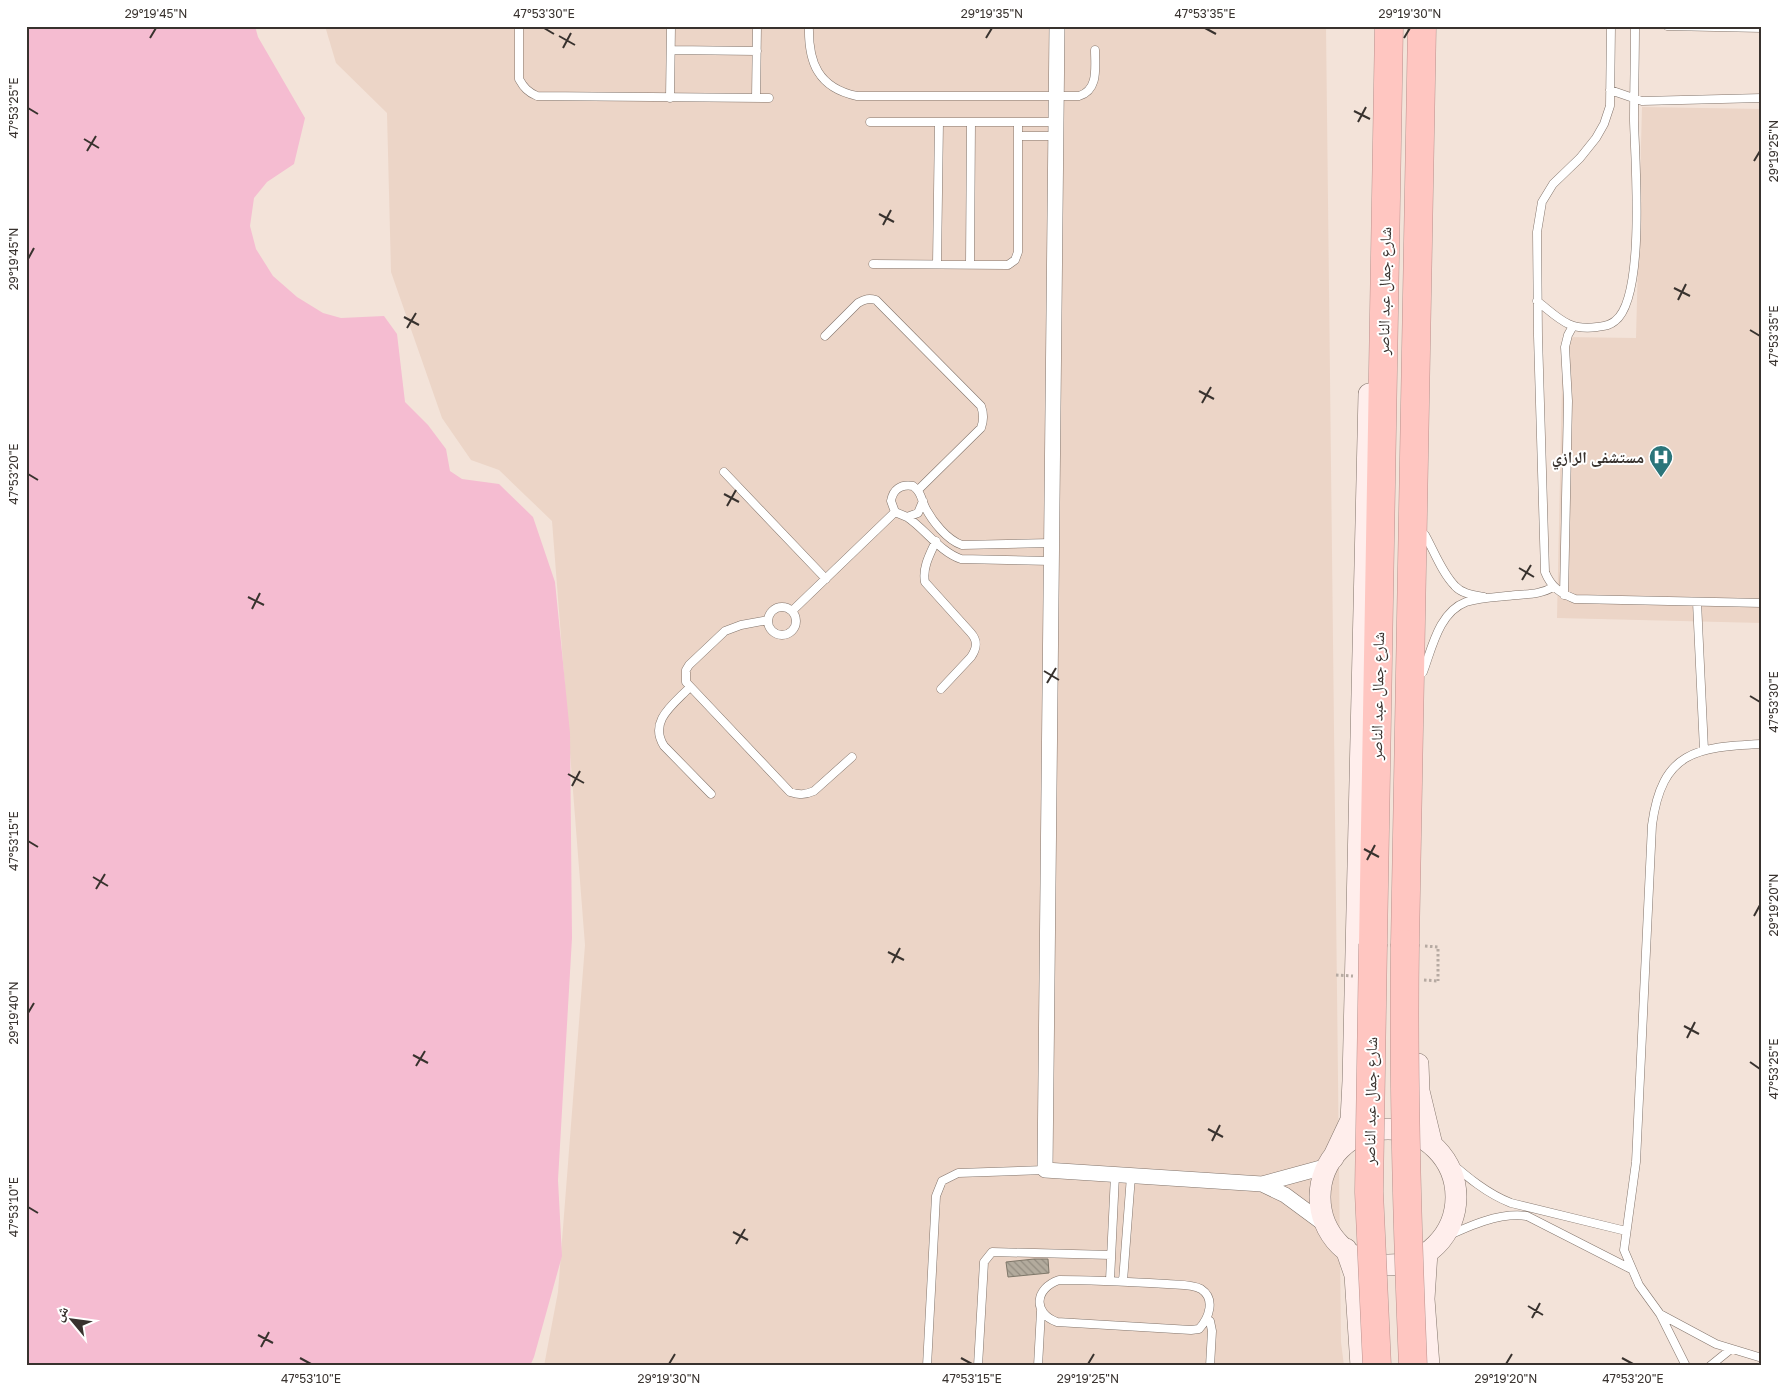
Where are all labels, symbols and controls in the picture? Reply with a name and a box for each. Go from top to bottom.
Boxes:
text: 29°19'45"N [125,6,187,21]
text: 47°53'30"E [513,6,575,21]
text: 29°19'35"N [961,6,1023,21]
text: 47°53'35"E [1175,6,1235,21]
text: 29°19'30"N [1379,6,1441,21]
text: 47°53'25"E [6,78,21,138]
text: 29°19'25"N [1766,120,1781,182]
street label: شارع جمال عبد الناصر [1373,227,1396,356]
text: 29°19'45"N [6,228,21,290]
text: 47°53'35"E [1766,306,1781,366]
text: 47°53'20"E [6,443,21,505]
hospital icon: مستشفى الرازي [1648,444,1674,478]
place label: مستشفى الرازي [1552,447,1644,470]
street label: شارع جمال عبد الناصر [1366,632,1389,761]
text: 47°53'30"E [1766,671,1781,733]
text: 47°53'15"E [6,811,21,871]
text: 29°19'20"N [1766,874,1781,936]
text: 29°19'40"N [6,981,21,1045]
street label: شارع جمال عبد الناصر [1359,1037,1382,1166]
text: 47°53'25"E [1766,1039,1781,1099]
text: 47°53'10"E [6,1177,21,1237]
north arrow [48,1294,98,1344]
text: ش [49,1303,72,1325]
text: 47°53'10"E [281,1371,341,1386]
text: 29°19'30"N [638,1371,700,1386]
text: 47°53'15"E [942,1371,1002,1386]
text: 29°19'25"N [1057,1371,1119,1386]
text: 29°19'20"N [1475,1371,1537,1386]
text: 47°53'20"E [1602,1371,1664,1386]

